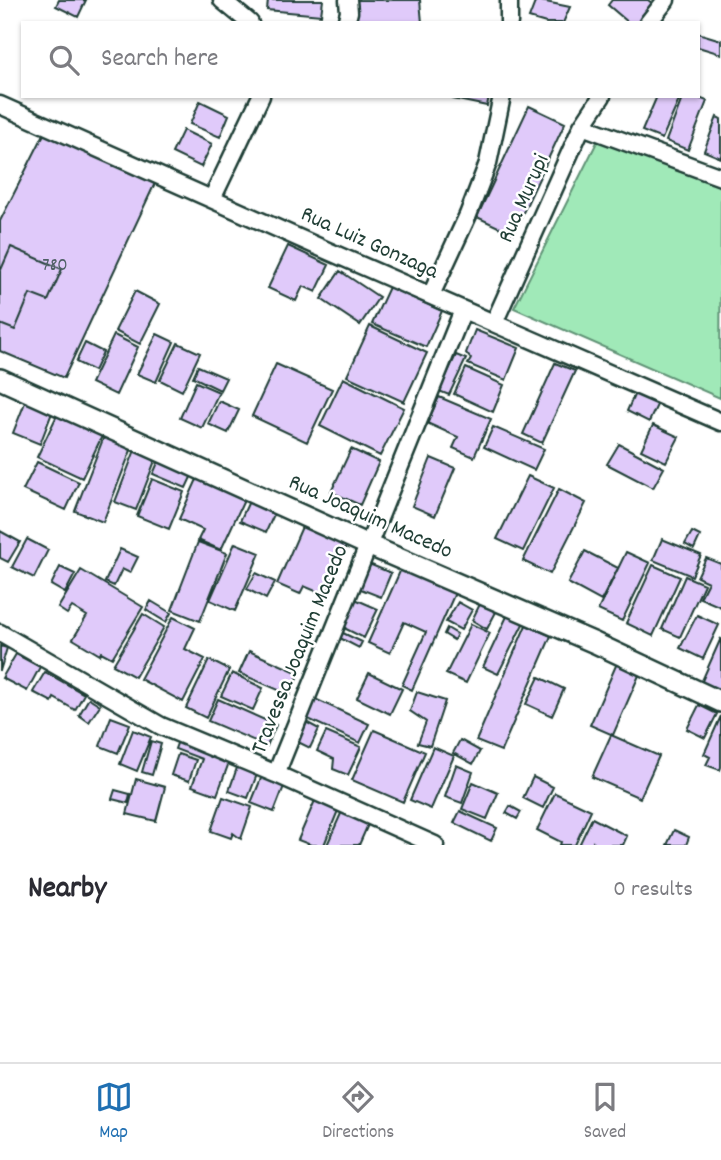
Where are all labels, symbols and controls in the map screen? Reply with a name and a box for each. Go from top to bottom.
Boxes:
search box [21,21,700,98]
icon: search [45,41,83,79]
text: Search here [101,41,219,78]
street label: Rua Murupi [491,149,559,249]
street label: Rua Luiz Gonzaga [295,199,444,290]
house number: 780 [42,253,68,280]
street label: Rua Joaquim Macedo [283,467,457,569]
street label: Travessa Joaquim Macedo [244,540,358,760]
text: Nearby [28,869,106,912]
text: 0 results [613,874,693,907]
tab: Map [95,1078,133,1147]
tab: Directions [322,1078,394,1147]
tab: Saved [584,1078,626,1147]

